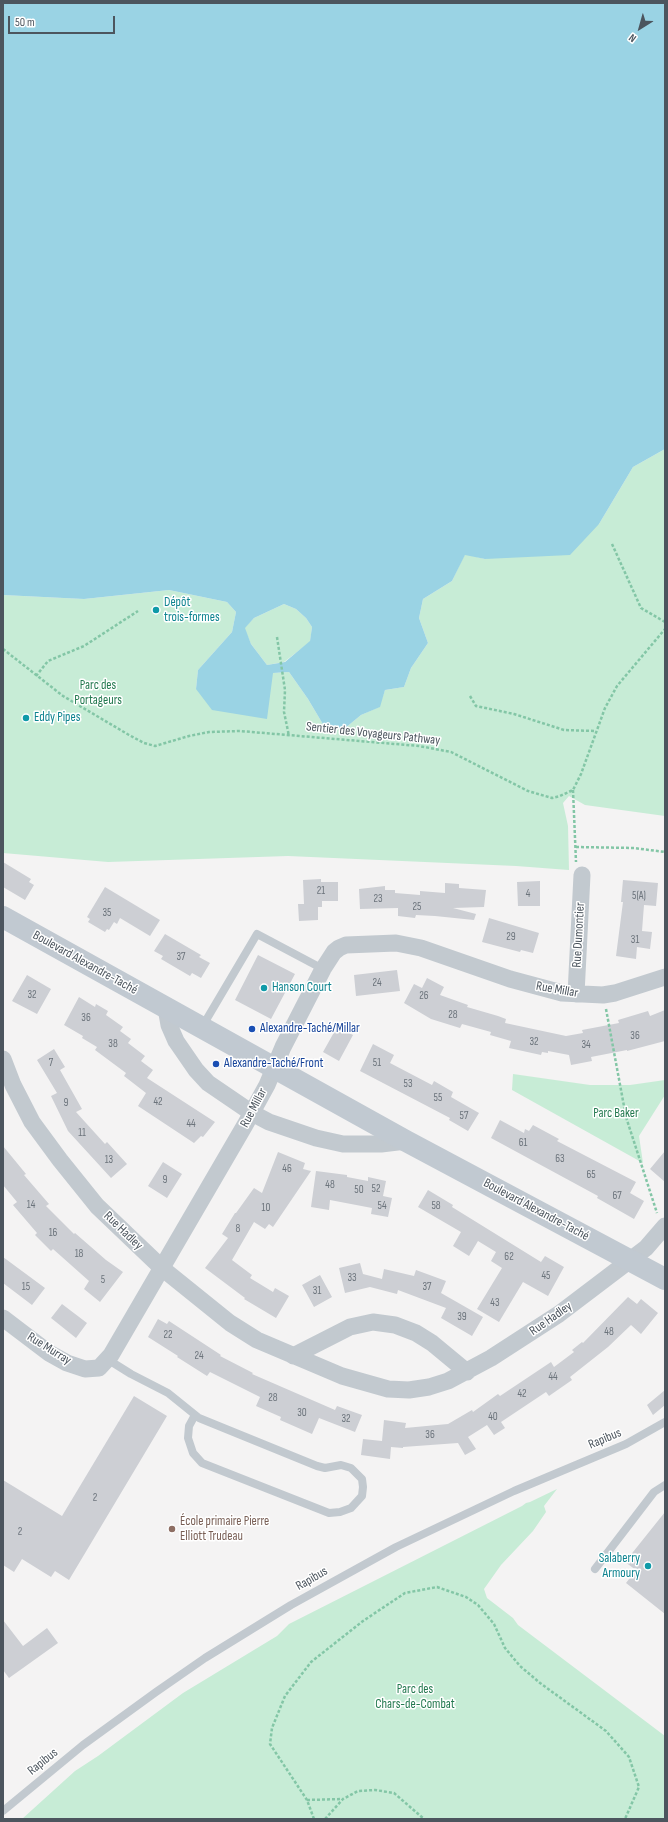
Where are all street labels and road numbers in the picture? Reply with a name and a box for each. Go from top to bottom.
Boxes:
street label: Sentier des Voyageurs Pathway [305,719,441,749]
street label: Rue Dumontier [570,902,588,968]
street label: Boulevard Alexandre-Taché [30,928,140,998]
street label: Rue Millar [535,979,579,1001]
street label: Rue Millar [237,1086,271,1130]
street label: Boulevard Alexandre-Taché [481,1176,591,1244]
street label: Rue Hadley [100,1209,146,1253]
street label: Rue Hadley [527,1299,575,1339]
street label: Rue Murray [24,1329,74,1369]
street label: Rapibus [586,1425,624,1453]
street label: Rapibus [293,1564,331,1594]
street label: Rapibus [25,1745,61,1779]

